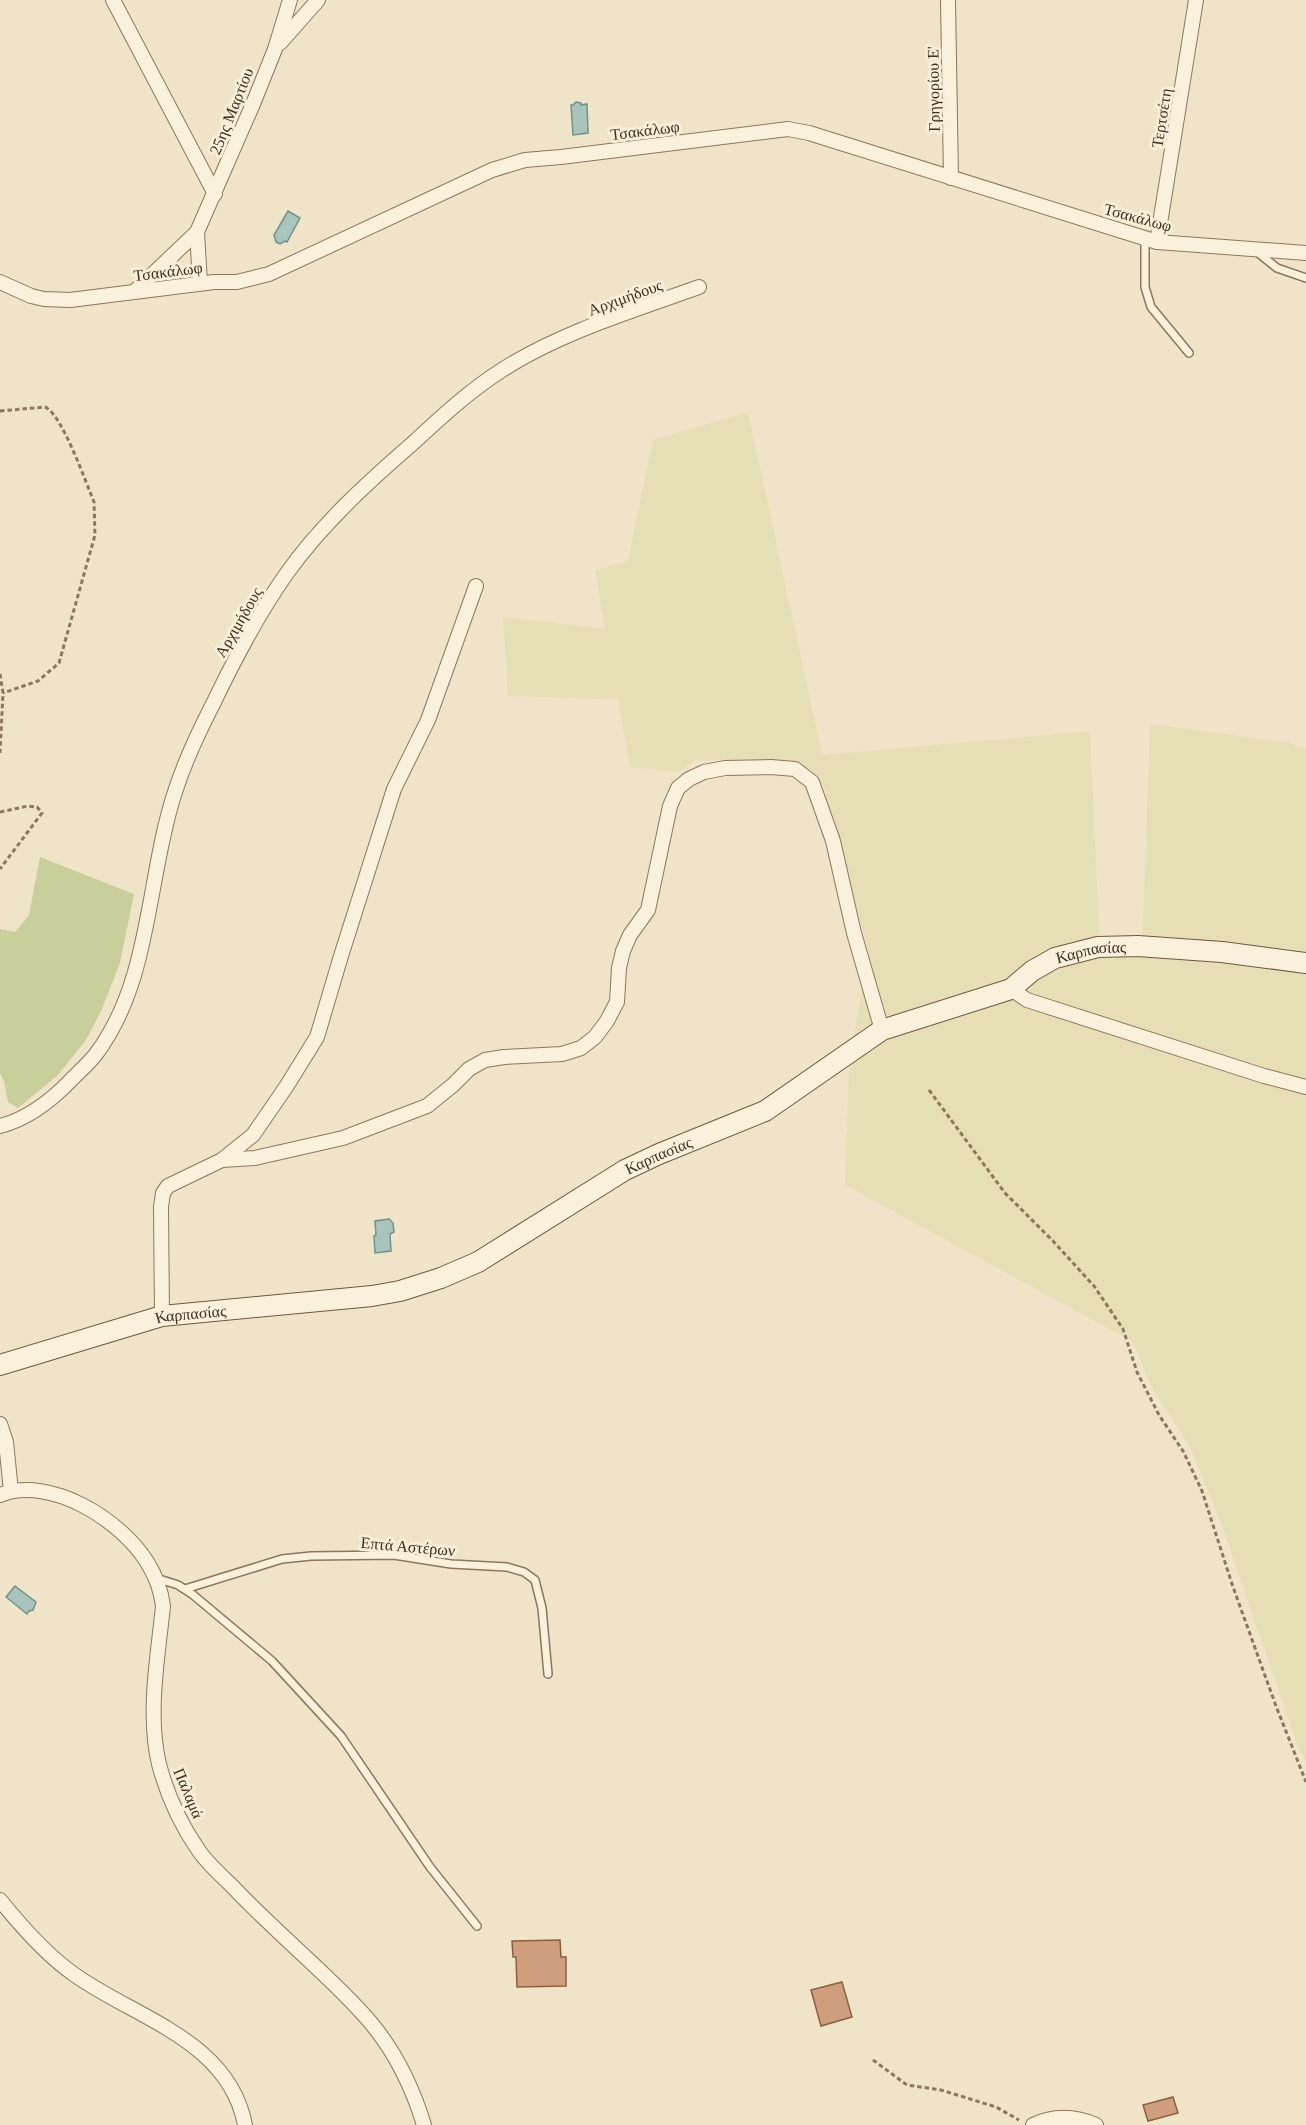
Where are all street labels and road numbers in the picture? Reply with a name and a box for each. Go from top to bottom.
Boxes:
street label: Γρηγορίου Ε' [924,46,944,132]
street label: 25ης Μαρτίου [206,65,258,157]
street label: Τερτσέτη [1148,87,1176,149]
street label: Τσακάλωφ [610,118,681,144]
street label: Τσακάλωφ [1102,200,1174,236]
street label: Τσακάλωφ [133,259,204,285]
street label: Αρχιμήδους [586,276,666,320]
street label: Αρχιμήδους [212,584,266,661]
street label: Καρπασίας [1054,938,1127,966]
street label: Καρπασίας [622,1133,695,1178]
street label: Καρπασίας [153,1302,228,1327]
street label: Επτά Αστέρων [360,1534,456,1560]
street label: Παλαμά [169,1765,207,1822]

